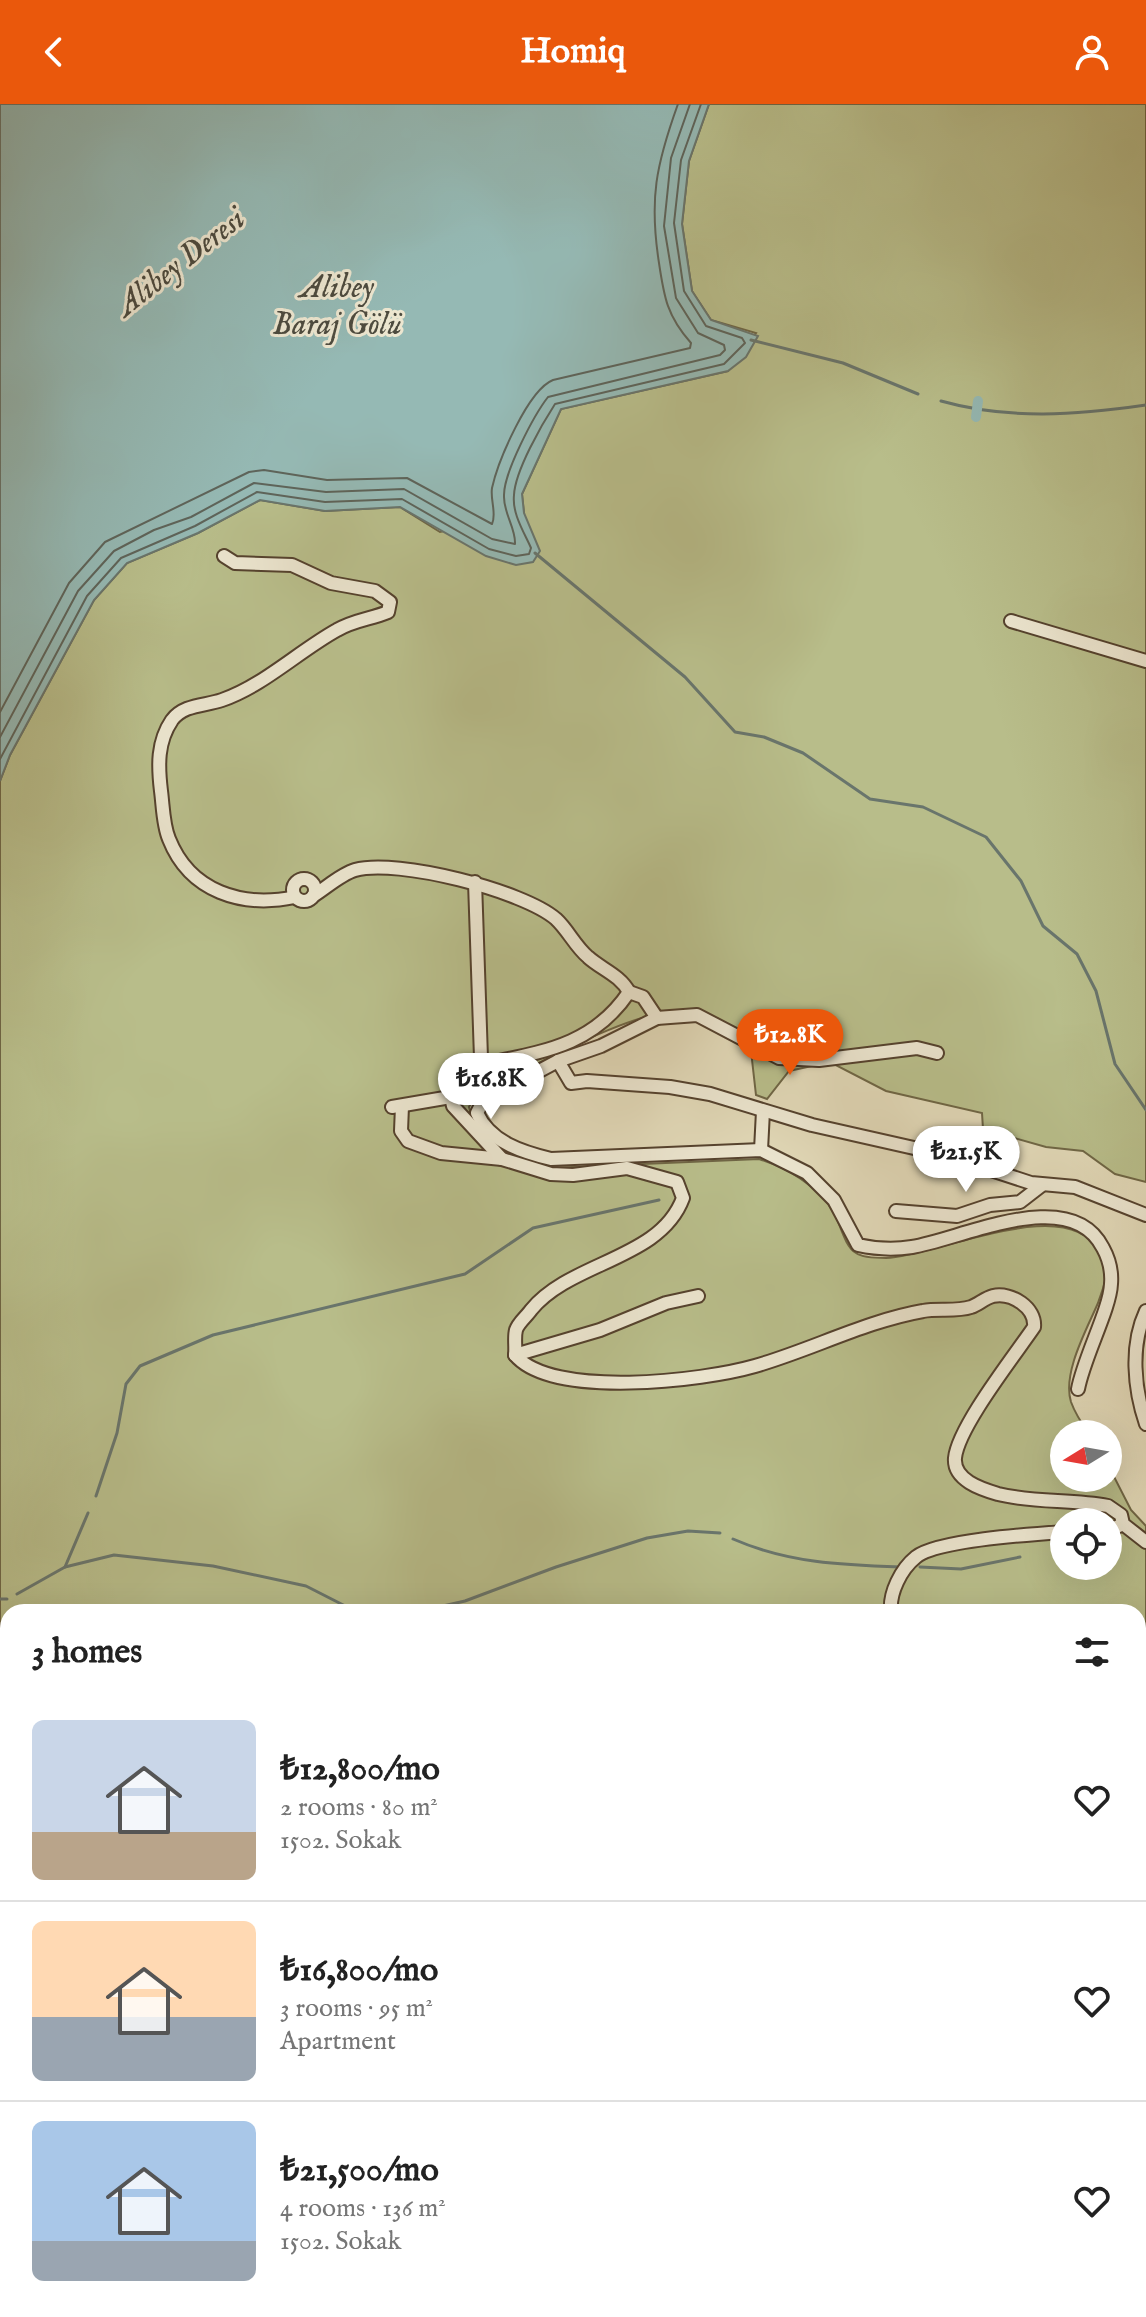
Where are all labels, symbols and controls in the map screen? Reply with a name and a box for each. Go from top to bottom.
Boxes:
text: Homiq [521,29,625,75]
icon: back [32,30,76,74]
icon: person [1070,30,1114,74]
water label: Alibey Deresi [105,198,256,328]
water label: Alibey Baraj Gölü [272,268,403,346]
pin: ₺12.8K [725,1009,855,1077]
text: ₺12.8K [754,1018,826,1051]
pin: ₺16.8K [426,1053,556,1121]
text: ₺16.8K [456,1062,526,1095]
pin: ₺21.5K [901,1126,1031,1194]
text: ₺21.5K [931,1135,1001,1168]
north arrow [1050,1420,1122,1492]
map controls [1050,1420,1122,1580]
button: locate [1050,1508,1122,1580]
icon: filters [1070,1630,1114,1674]
text: 3 homes [32,1631,142,1674]
text: ₺12,800/mo [280,1748,440,1791]
icon: home [96,1752,192,1848]
icon: heart [1070,1778,1114,1822]
text: 2 rooms · 80 m² [280,1791,438,1824]
text: 1502. Sokak [280,1824,402,1857]
text: ₺16,800/mo [280,1949,438,1992]
icon: home [96,1953,192,2049]
icon: heart [1070,1979,1114,2023]
text: 3 rooms · 95 m² [280,1992,433,2025]
text: Apartment [280,2025,396,2058]
text: ₺21,500/mo [280,2149,439,2192]
icon: home [96,2153,192,2249]
icon: heart [1070,2179,1114,2223]
text: 4 rooms · 136 m² [280,2192,446,2225]
text: 1502. Sokak [280,2225,402,2258]

